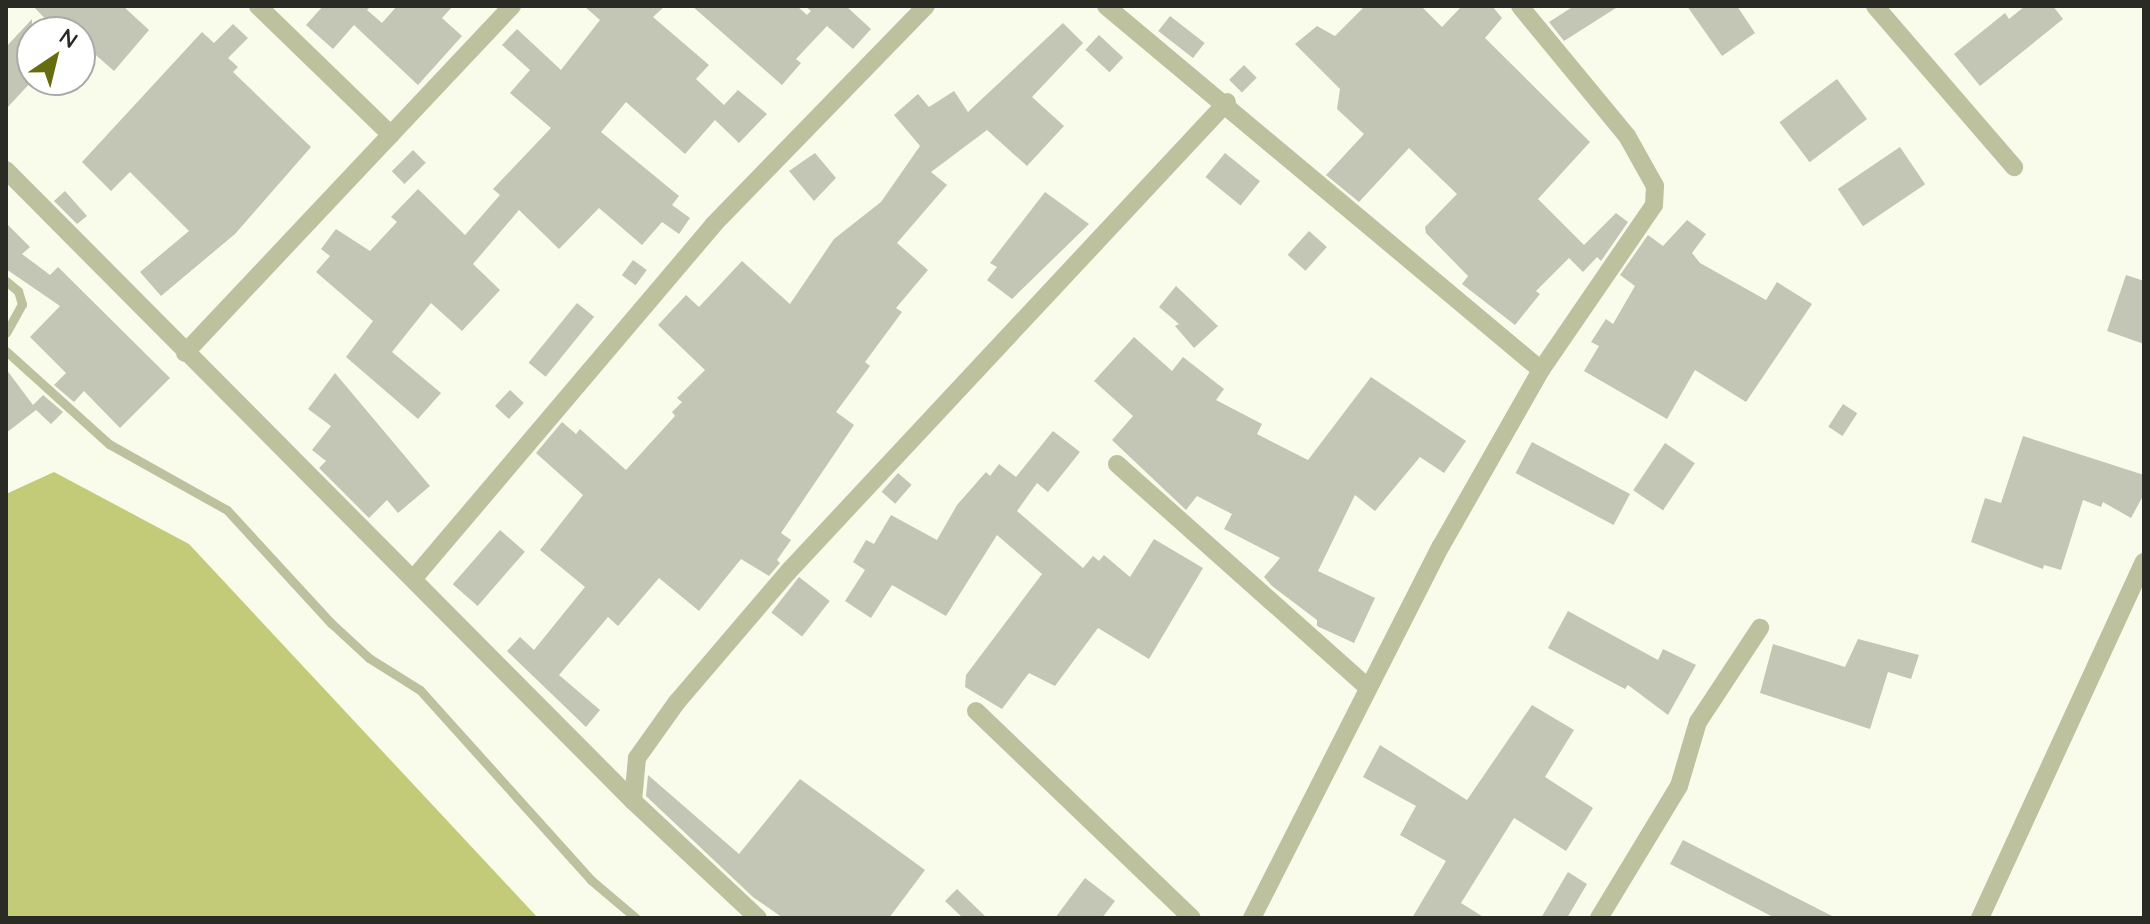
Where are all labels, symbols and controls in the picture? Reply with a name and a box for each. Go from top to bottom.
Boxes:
north arrow [16,16,96,96]
text: N [54,22,83,54]

